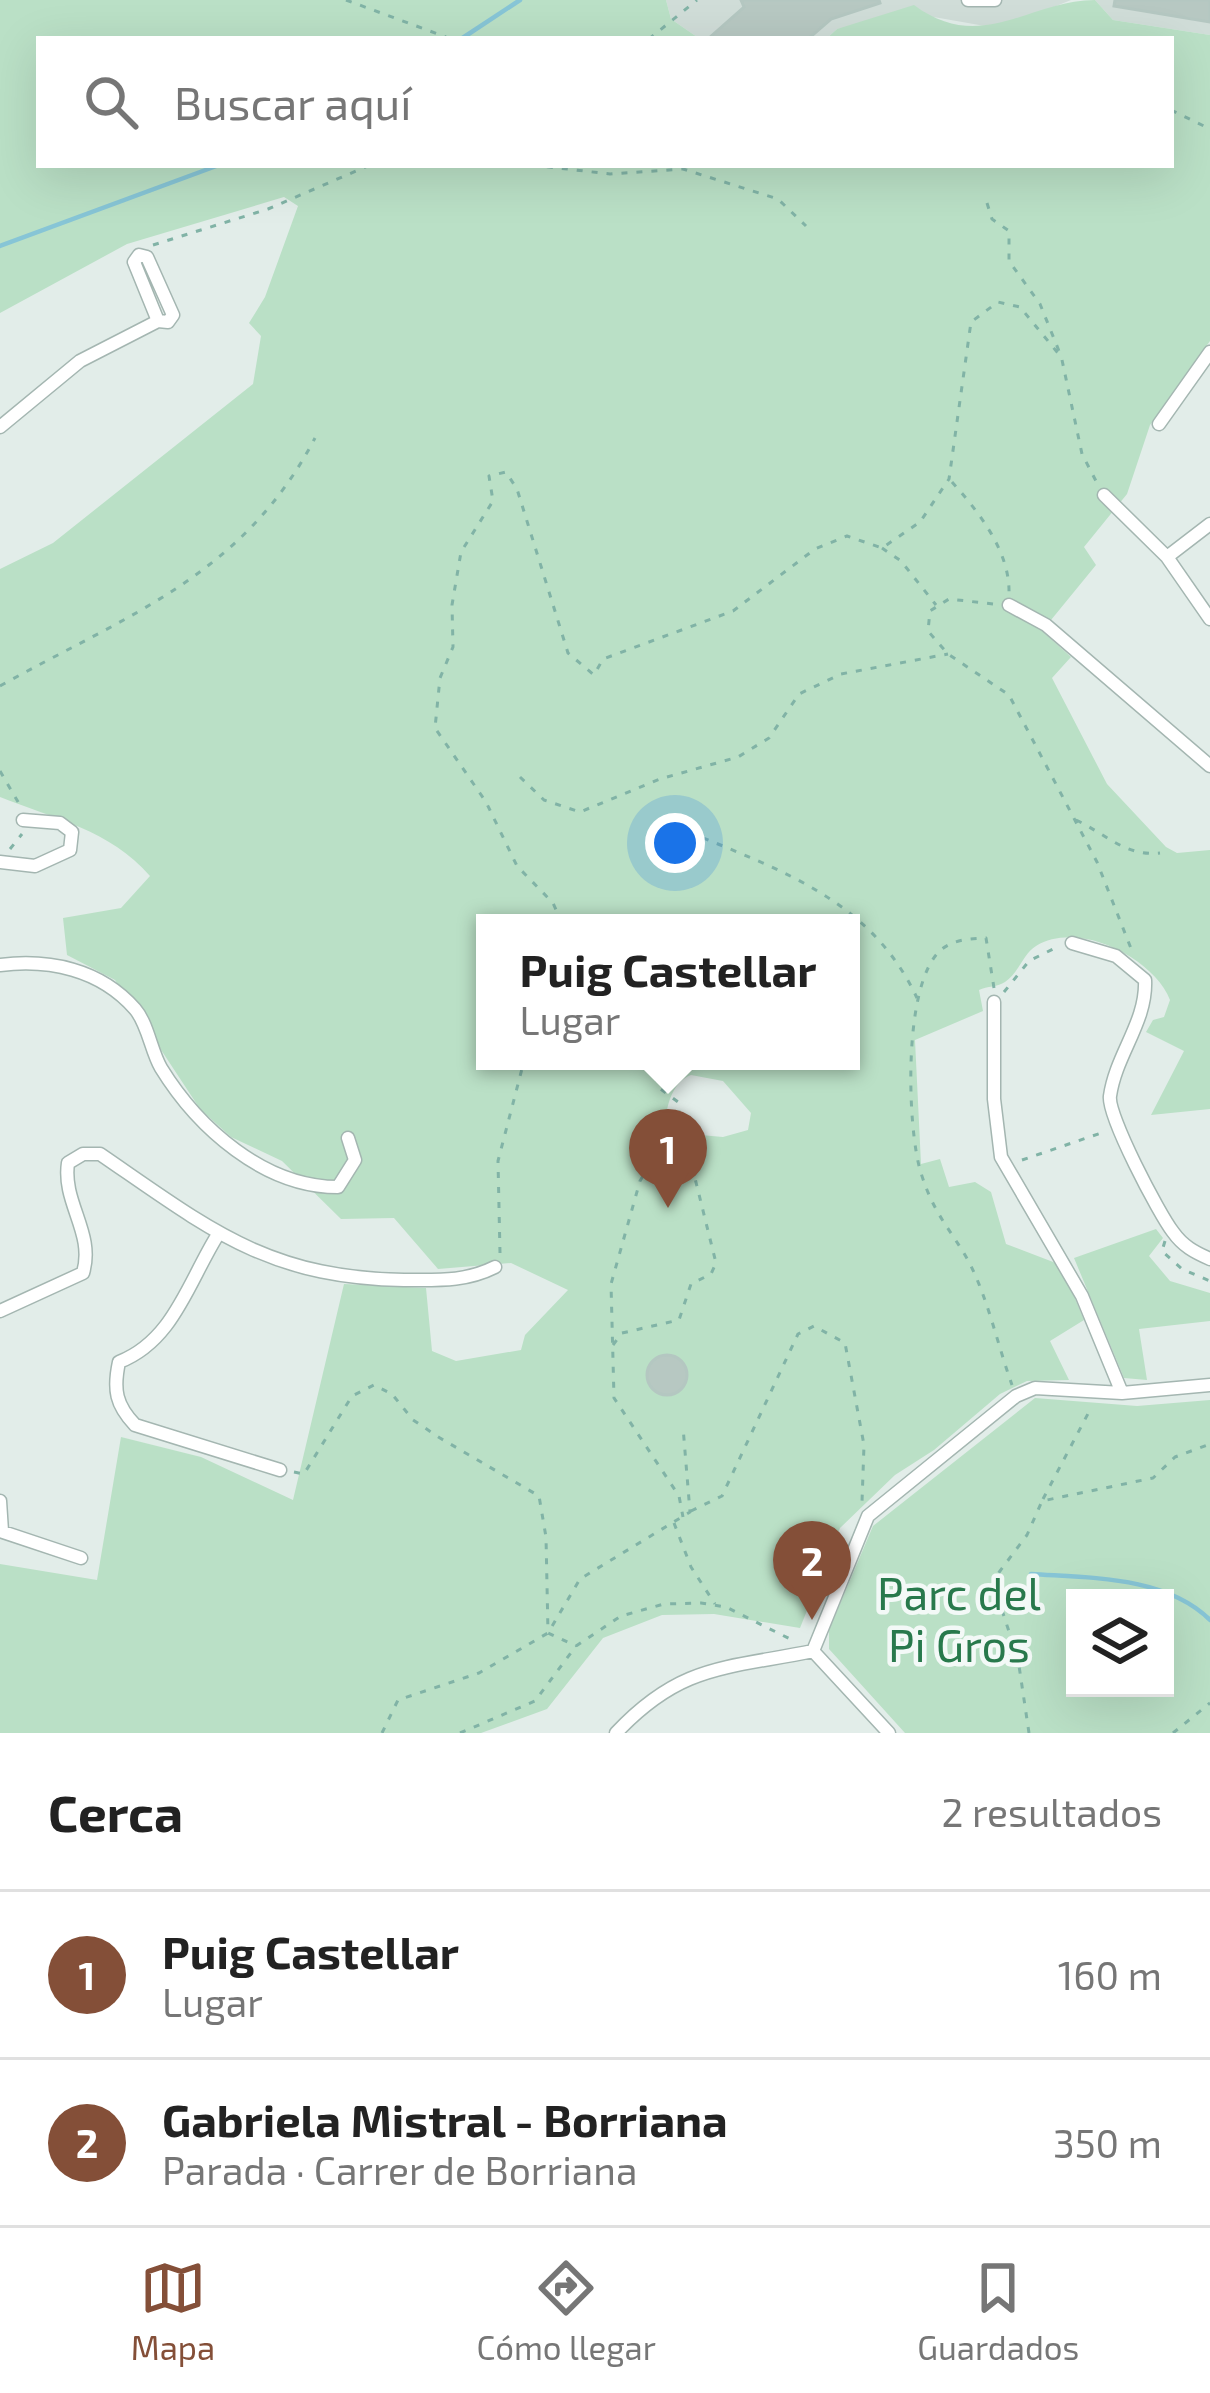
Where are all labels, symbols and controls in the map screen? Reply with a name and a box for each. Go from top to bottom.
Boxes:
search box [36,36,1174,168]
icon: search [78,69,144,135]
text: Buscar aquí [174,75,411,129]
your location [645,813,705,873]
popup [476,914,860,1070]
text: Puig Castellar [519,942,817,996]
text: Lugar [519,996,620,1043]
pin: 1 [629,1109,707,1208]
pin: 2 [773,1521,851,1620]
park label: Parc del Pi Gros [877,1565,1041,1671]
map controls [1066,1589,1174,1697]
button: layers [1066,1589,1174,1697]
text: Cerca [48,1781,183,1842]
text: 2 resultados [941,1788,1162,1835]
text: Puig Castellar [162,1924,459,1978]
text: 1 [79,1951,95,1998]
text: 160 m [1058,1951,1162,1998]
text: Lugar [162,1978,263,2025]
text: Gabriela Mistral - Borriana [162,2092,728,2146]
text: 2 [76,2119,98,2166]
text: 350 m [1053,2119,1162,2166]
text: Parada · Carrer de Borriana [162,2146,637,2193]
tab: Mapa [131,2255,215,2367]
tab: Cómo llegar [476,2255,656,2367]
tab: Guardados [917,2255,1079,2367]

